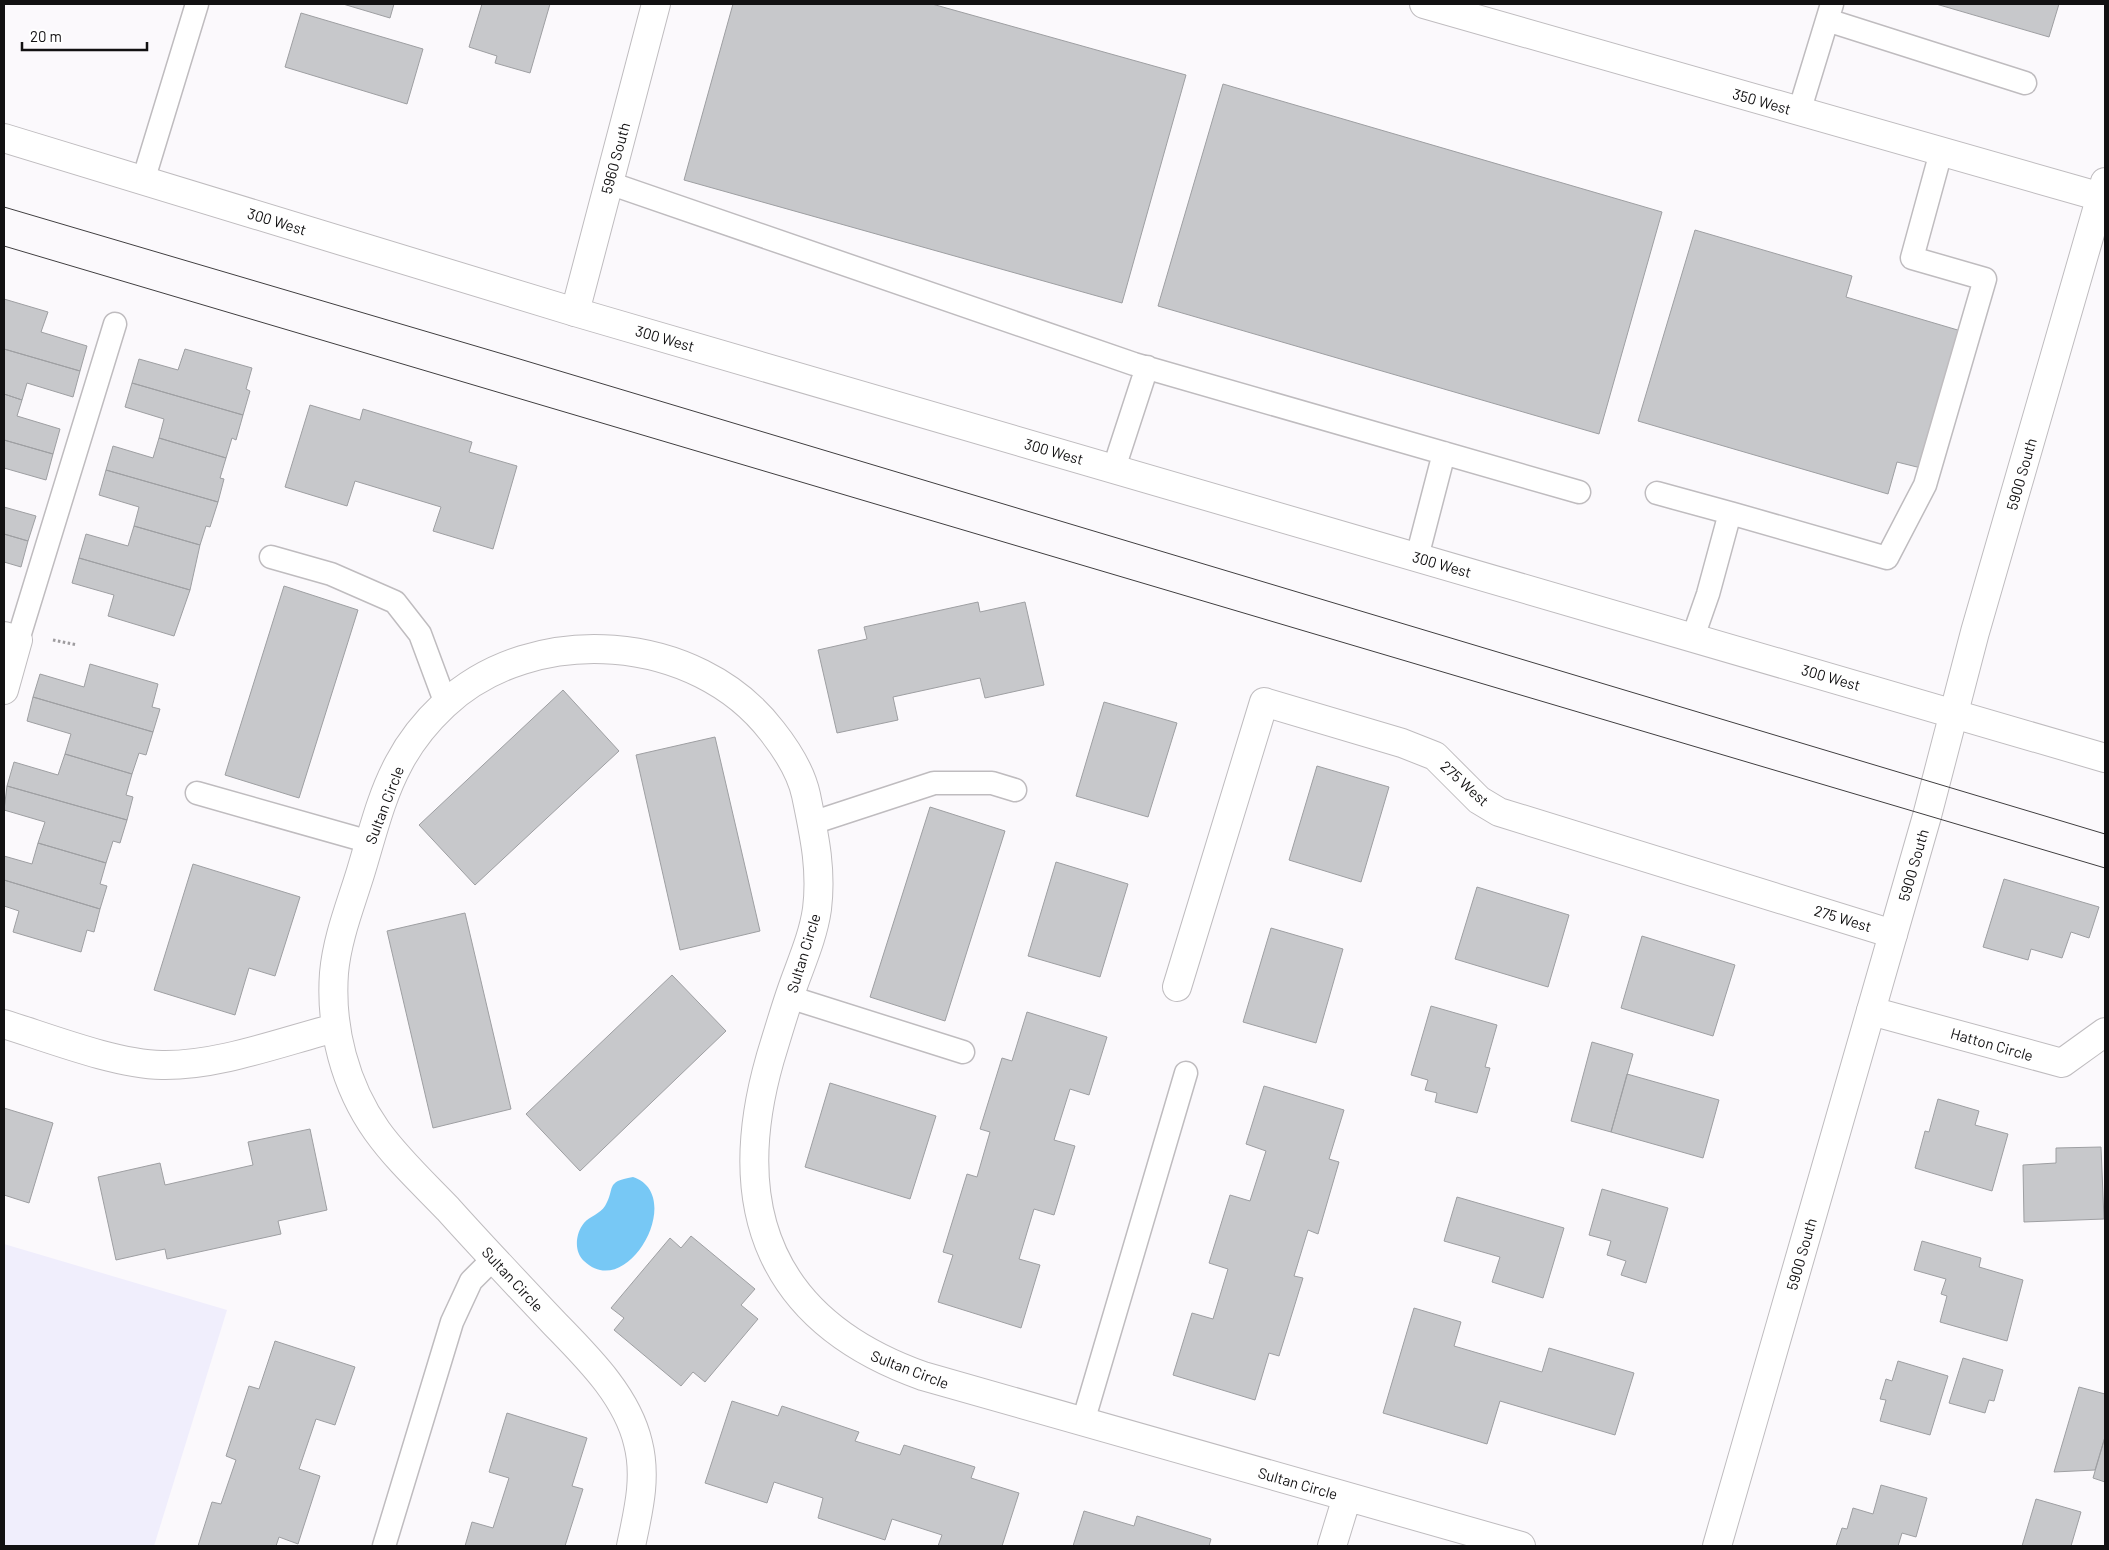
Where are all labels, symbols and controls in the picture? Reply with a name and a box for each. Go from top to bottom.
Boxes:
scale bar [22,20,148,52]
text: 20 m [30,27,62,45]
street label: 350 West [1731,84,1793,118]
street label: 5960 South [597,120,633,196]
street label: 300 West [245,204,309,238]
street label: 300 West [633,321,697,355]
street label: 300 West [1022,434,1086,468]
street label: 5900 South [2002,436,2040,512]
street label: 300 West [1410,547,1474,581]
street label: 300 West [1799,660,1863,694]
street label: 275 West [1437,757,1493,809]
street label: Sultan Circle [361,763,407,847]
street label: 5900 South [1894,827,1932,903]
street label: 275 West [1812,901,1874,935]
street label: Sultan Circle [782,911,824,995]
street label: Hatton Circle [1949,1024,2035,1064]
street label: 5900 South [1782,1216,1820,1292]
street label: Sultan Circle [478,1243,548,1315]
street label: Sultan Circle [868,1346,952,1392]
street label: Sultan Circle [1256,1463,1340,1503]

